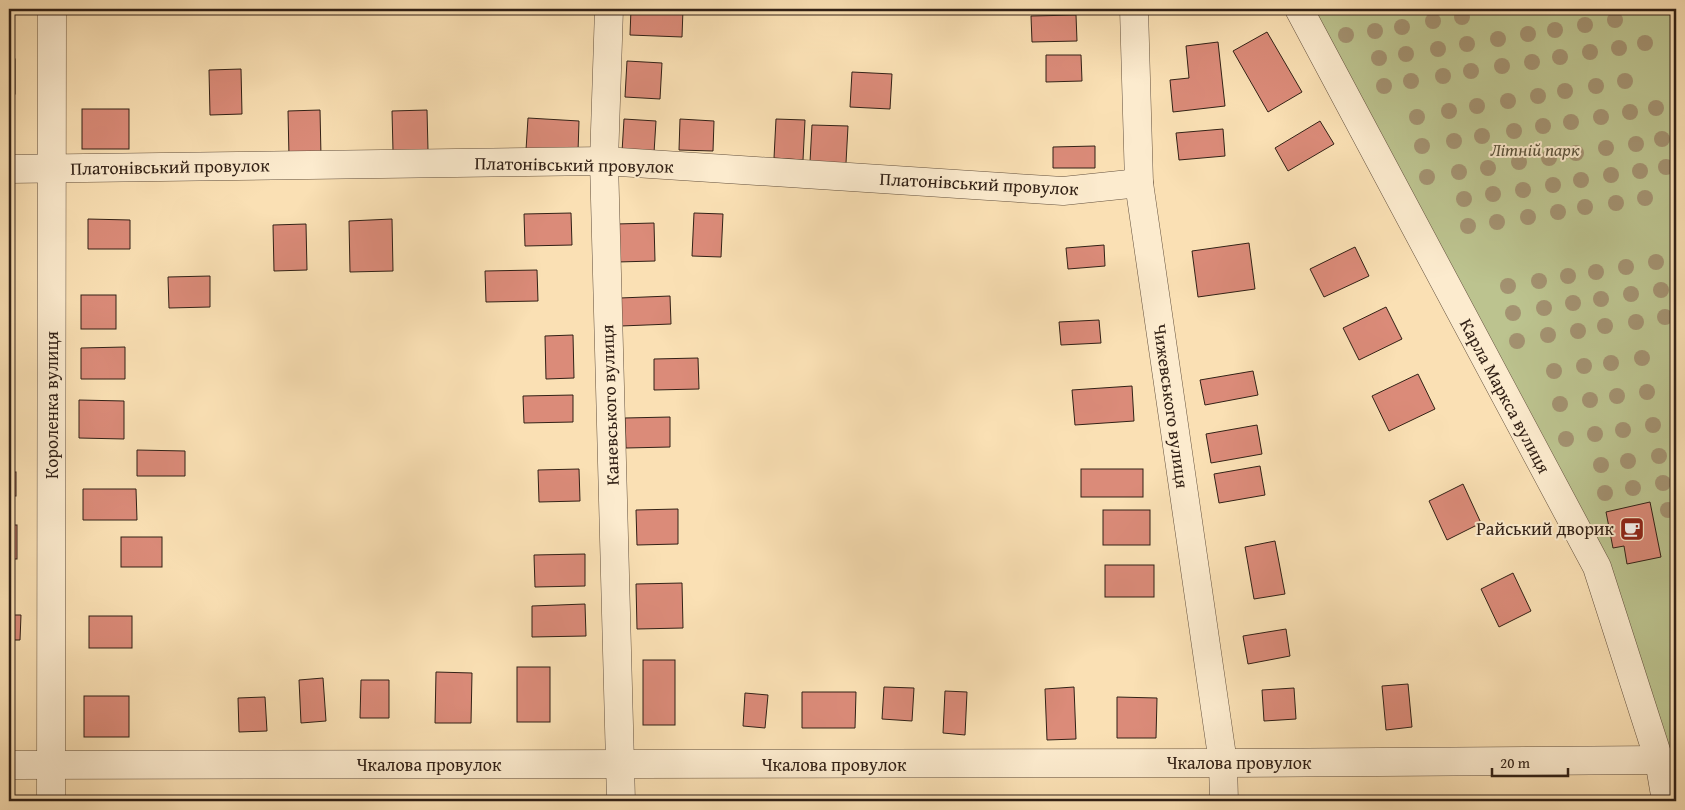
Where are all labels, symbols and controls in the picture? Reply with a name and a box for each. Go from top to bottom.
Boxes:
park label: Літній парк [1490,136,1580,163]
street label: Платонівський провулок [474,149,674,180]
street label: Платонівський провулок [70,151,270,182]
street label: Платонівський провулок [879,165,1080,202]
street label: Карла Маркса вулиця [1453,313,1558,478]
street label: Чижевського вулиця [1147,322,1196,490]
street label: Каневського вулиця [593,324,626,486]
street label: Короленка вулиця [38,331,65,479]
place label: Райський дворик [1476,515,1615,542]
cafe icon: Райський дворик [1619,516,1645,542]
scale bar [1492,745,1569,777]
street label: Чкалова провулок [1167,749,1312,776]
street label: Чкалова провулок [357,751,502,778]
street label: Чкалова провулок [762,751,907,778]
text: 20 m [1500,752,1531,773]

